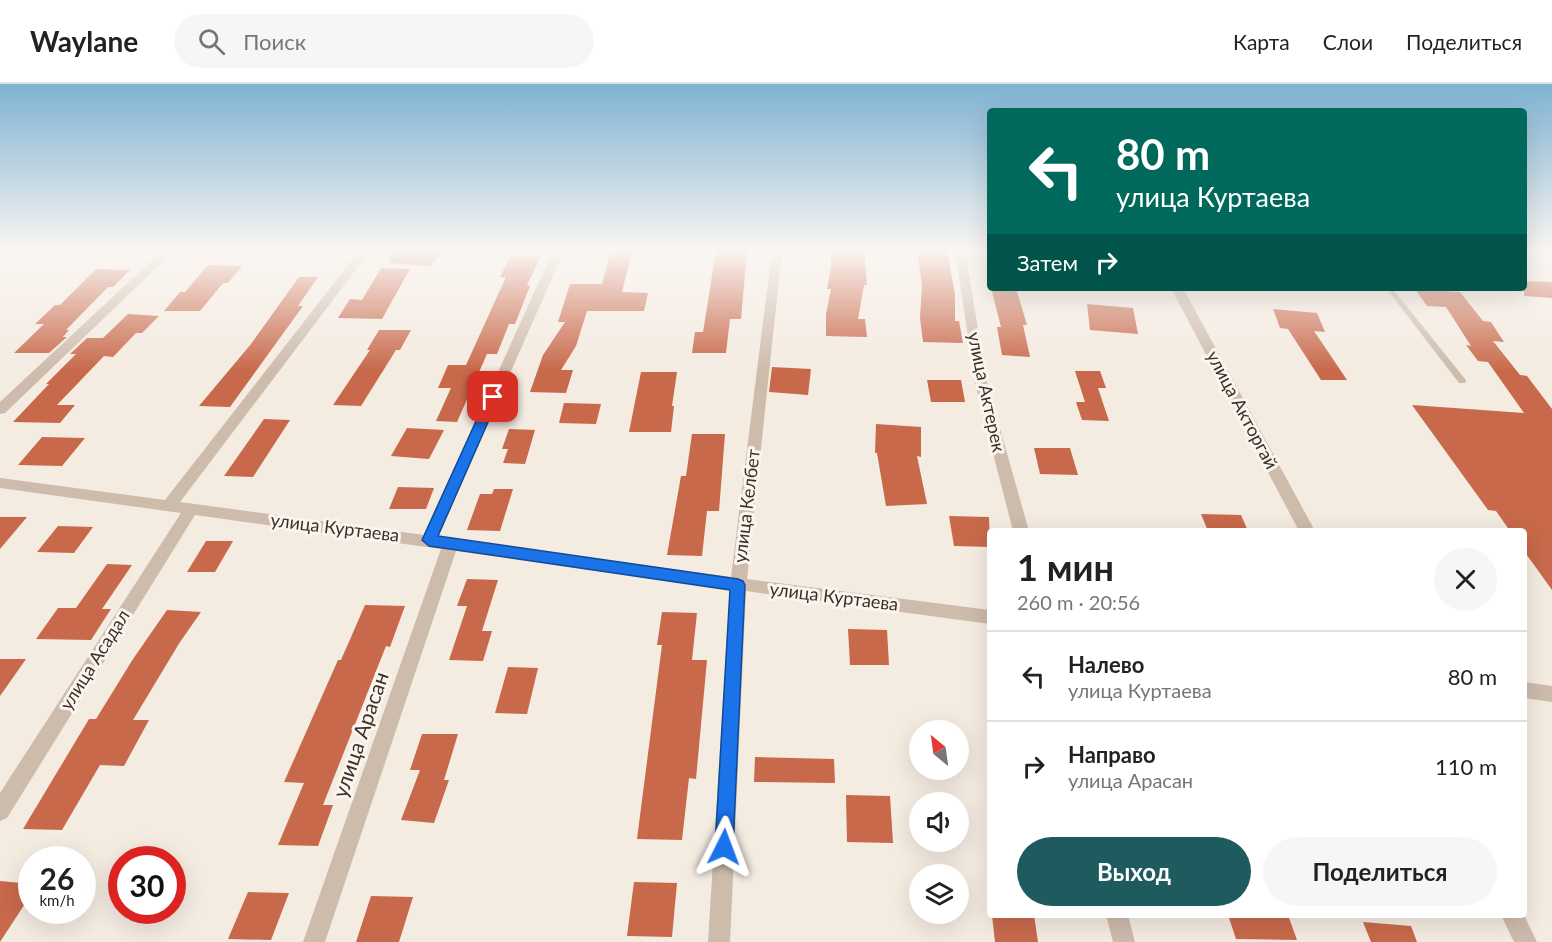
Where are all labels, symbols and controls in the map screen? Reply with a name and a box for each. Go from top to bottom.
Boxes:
search box [174,14,594,68]
text: Waylane [30,24,138,58]
icon: search [195,25,228,58]
text: Поиск [243,28,306,55]
text: Карта [1233,29,1290,54]
text: Слои [1323,29,1373,54]
text: Поделиться [1406,29,1522,54]
text: 80 m [1116,129,1210,179]
icon: left [1017,132,1095,210]
text: улица Куртаева [1116,180,1310,213]
icon: right [1090,246,1123,279]
text: Затем [1017,249,1078,276]
street label: улица Актерек [964,330,1011,455]
street label: улица Акторгай [1202,347,1283,472]
pin [467,371,518,422]
icon: arrive [476,380,509,413]
street label: улица Келбет [728,448,764,564]
street label: улица Куртаева [270,508,401,546]
text: 1 мин [1017,545,1114,589]
button: close [1434,548,1497,611]
street label: улица Куртаева [769,577,900,615]
text: 260 m · 20:56 [1017,590,1140,614]
street label: улица Асадал [55,605,134,714]
text: Налево [1068,651,1144,678]
icon: left [1017,660,1050,693]
text: 80 m [1448,663,1497,690]
street label: улица Арасан [326,668,393,801]
text: улица Куртаева [1068,678,1212,702]
north arrow [909,720,969,780]
map controls [909,720,969,924]
text: Направо [1068,741,1156,768]
icon: right [1017,750,1050,783]
text: 110 m [1435,753,1497,780]
text: улица Арасан [1068,768,1193,792]
button: sound [909,792,969,852]
position arrow [692,815,756,879]
button: Выход [1017,837,1251,906]
button: Поделиться [1263,837,1497,906]
speed limit sign: 30 [108,846,186,924]
text: 26 [40,860,74,896]
button: layers [909,864,969,924]
text: km/h [39,891,75,909]

